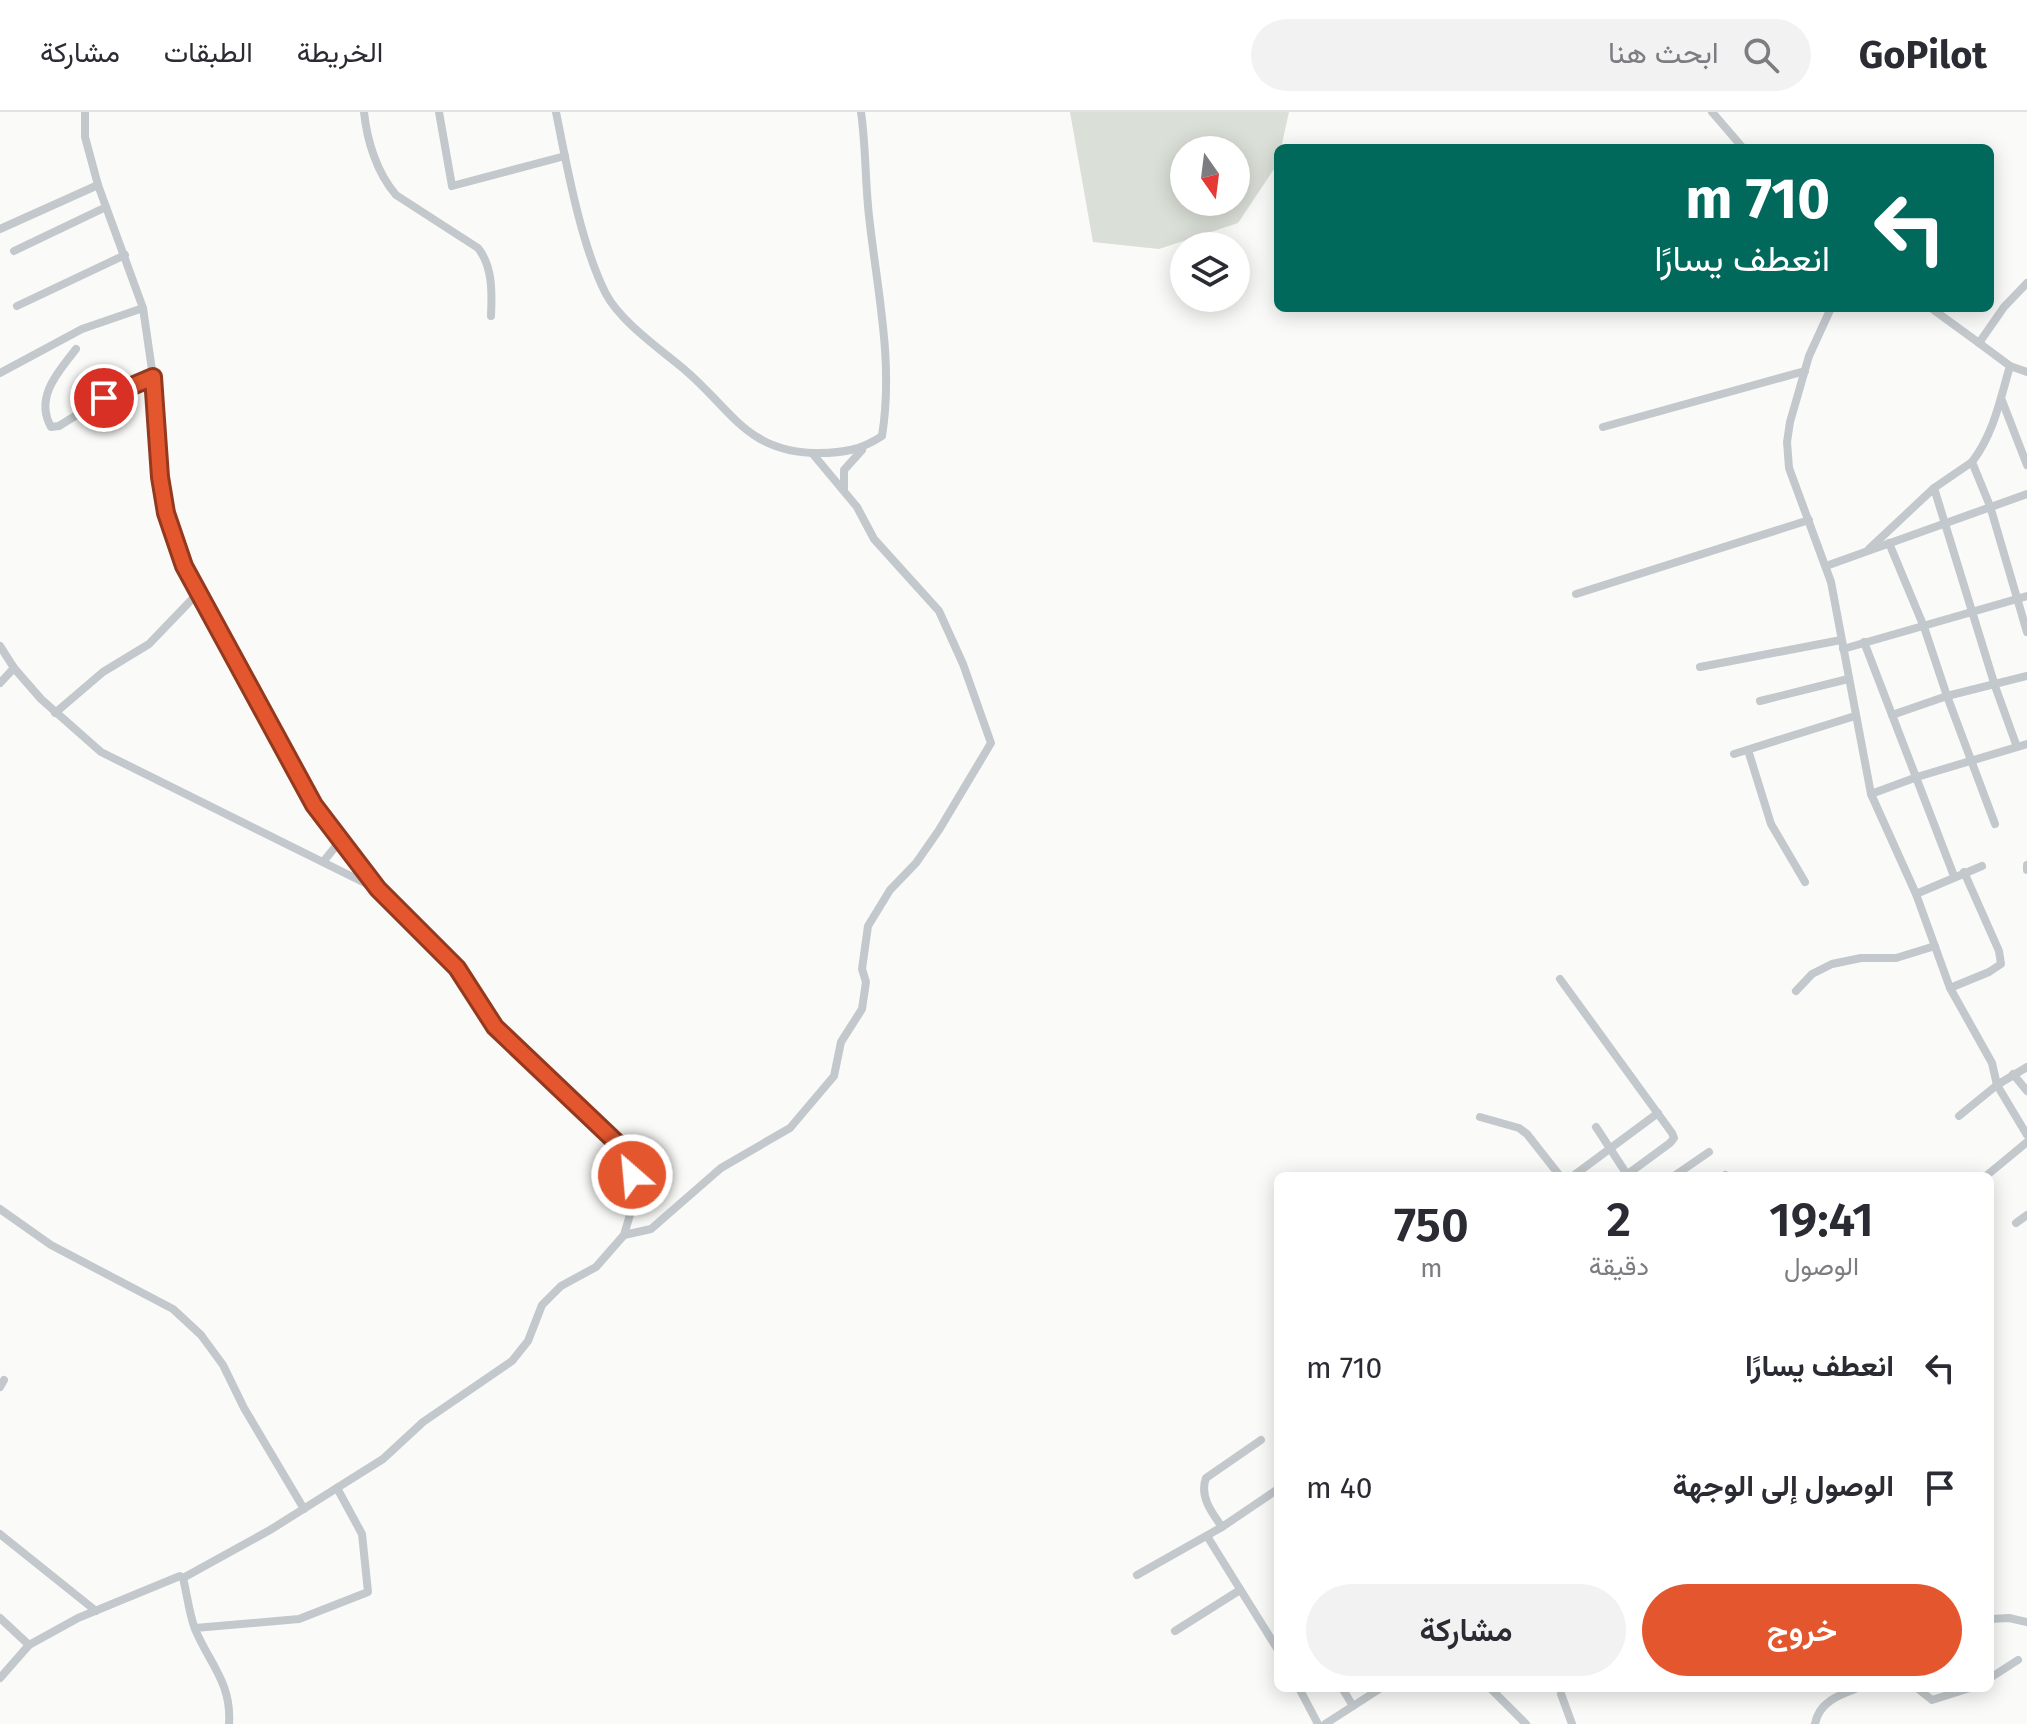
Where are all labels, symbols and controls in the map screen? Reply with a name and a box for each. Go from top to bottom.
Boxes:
search box [1251,19,1811,91]
text: GoPilot [1859,32,1987,78]
icon: search [1739,33,1783,77]
text: ابحث هنا [1608,35,1719,71]
text: مشاركة [40,36,120,69]
text: الطبقات [164,36,253,69]
text: الخريطة [297,36,383,69]
north arrow [1170,136,1250,216]
map controls [1170,136,1250,312]
text: 710 m [1685,166,1830,233]
icon: left [1858,176,1962,280]
button: layers [1170,232,1250,312]
text: انعطف يسارًا [1654,237,1830,281]
pin [70,364,138,432]
icon: arrive [82,376,126,420]
position arrow [590,1133,674,1217]
text: 2 [1607,1191,1631,1249]
text: 19:41 [1769,1191,1874,1249]
text: 750 [1394,1196,1469,1254]
text: دقيقة [1589,1251,1649,1282]
text: الوصول [1784,1251,1859,1282]
text: m [1420,1253,1443,1284]
icon: left [1918,1346,1962,1390]
text: انعطف يسارًا [1745,1348,1894,1384]
text: 710 m [1306,1350,1382,1386]
icon: arrive [1918,1466,1962,1510]
text: الوصول إلى الوجهة [1672,1468,1894,1504]
text: 40 m [1306,1470,1372,1506]
button: مشاركة [1306,1584,1626,1676]
button: خروج [1642,1584,1962,1676]

